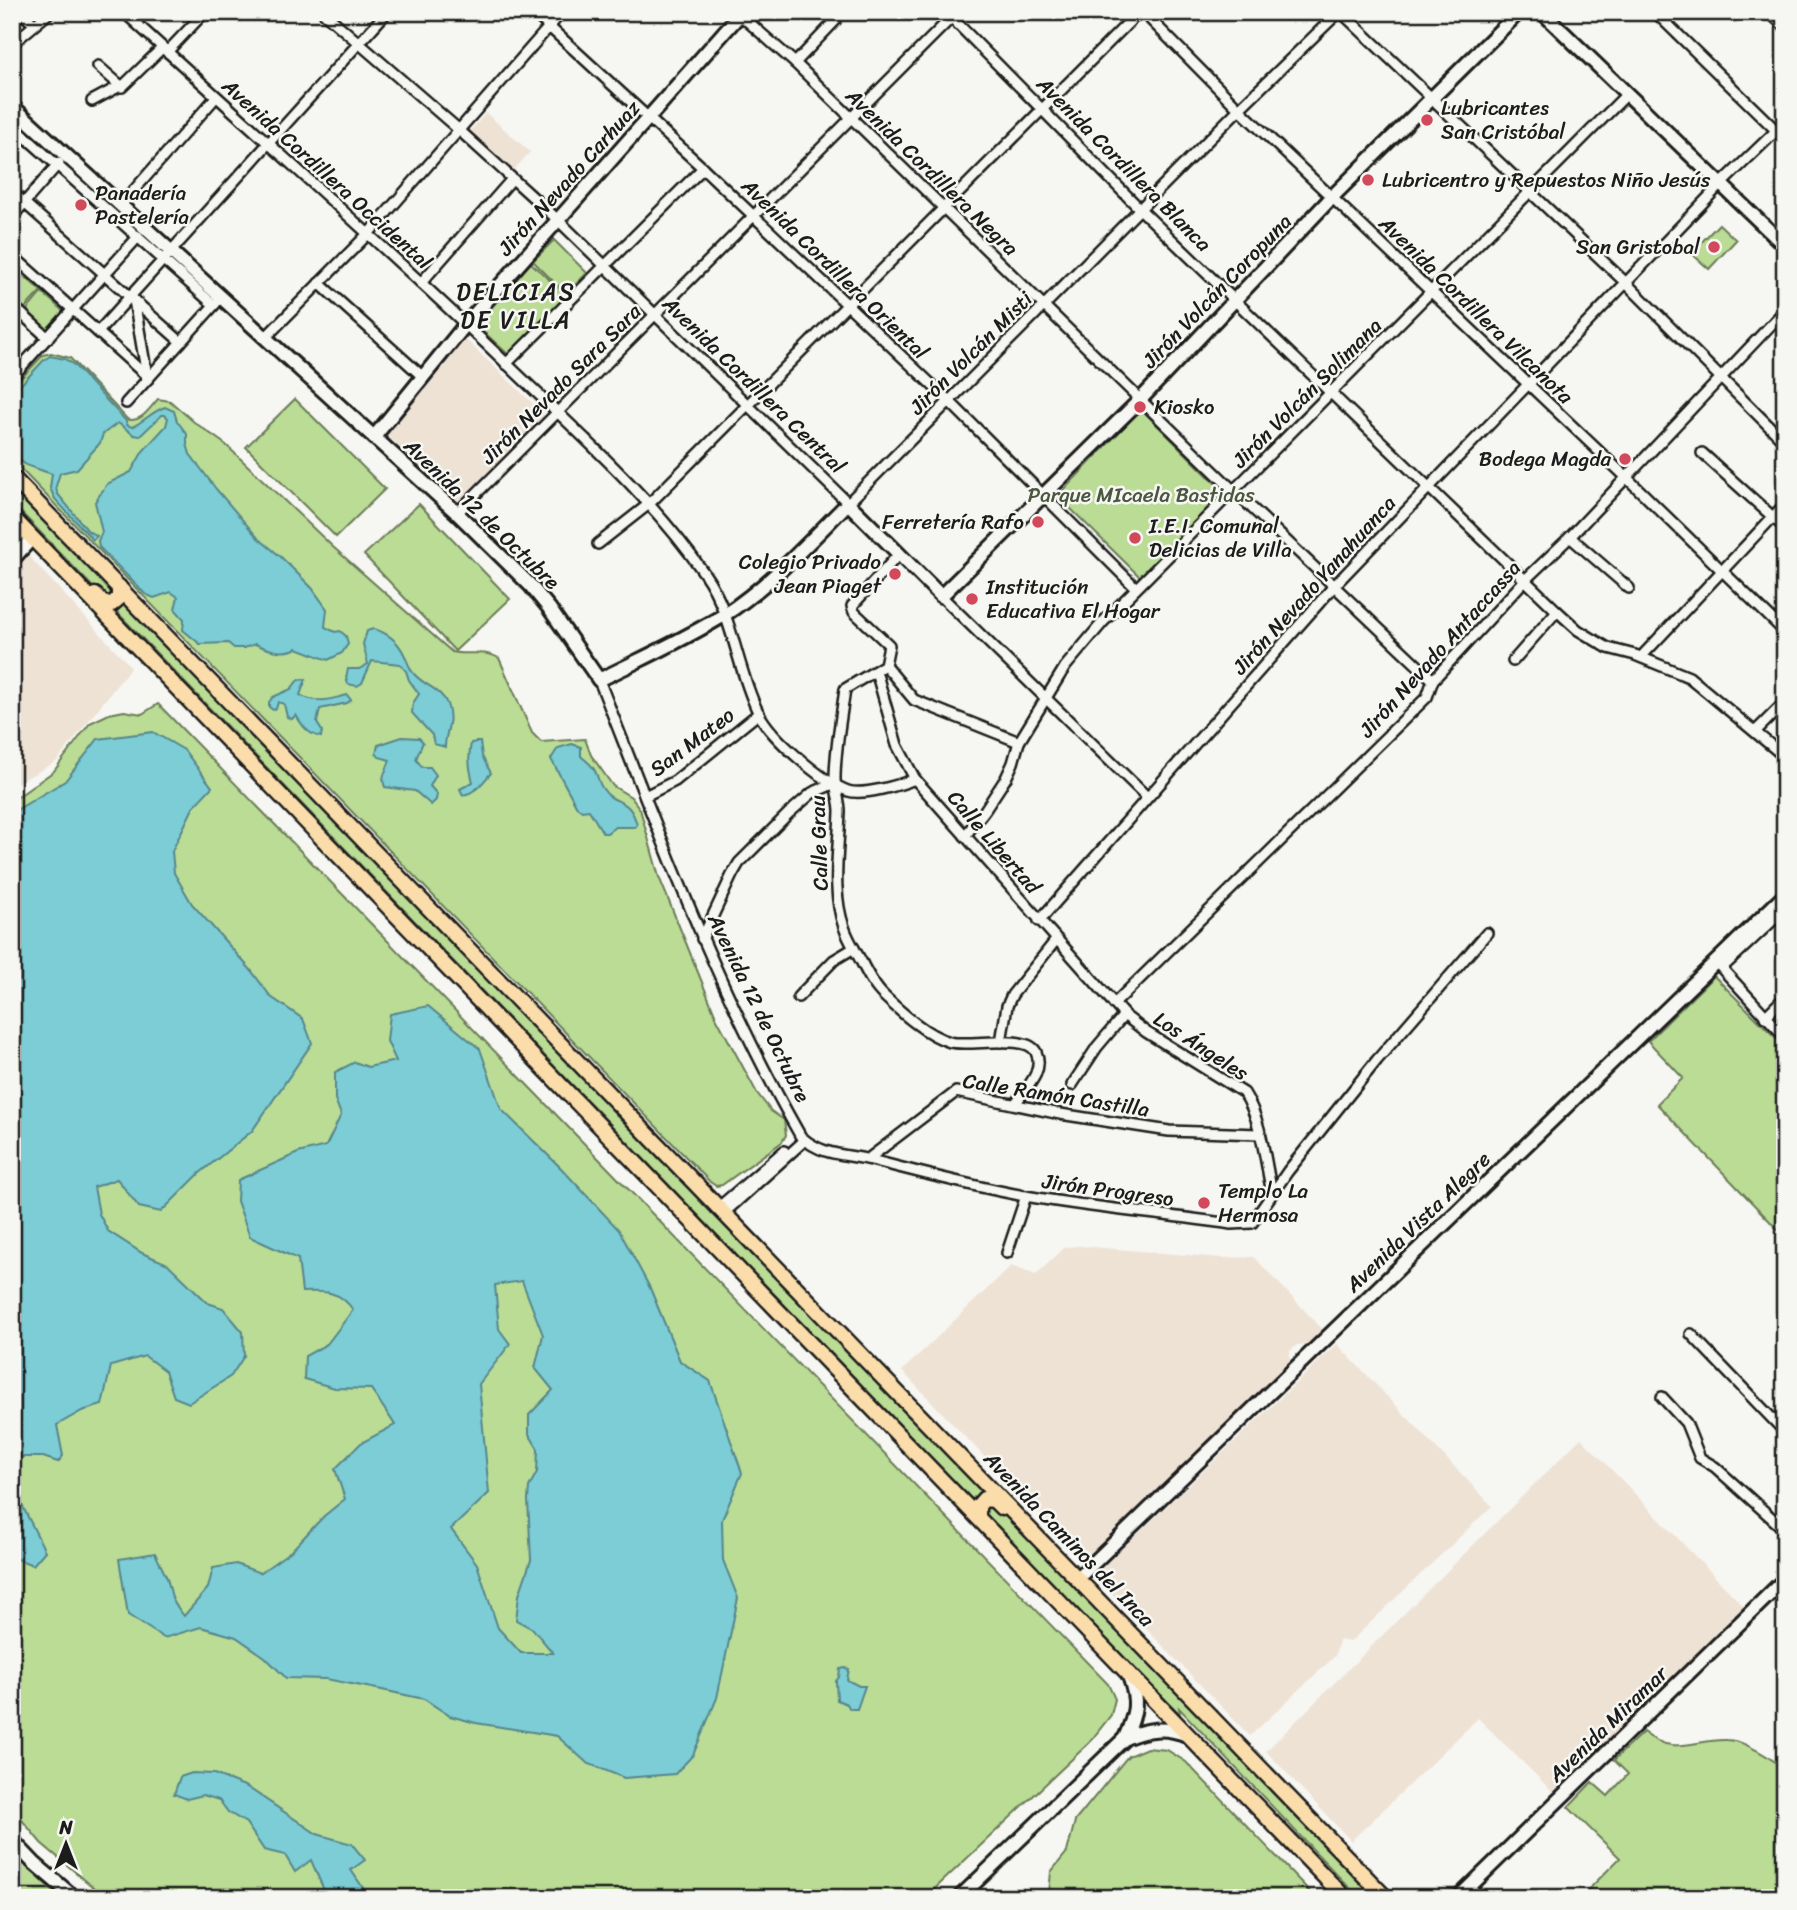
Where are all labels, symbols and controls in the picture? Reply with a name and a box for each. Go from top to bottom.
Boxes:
street label: Avenida Cordillera Blanca [1026,66,1221,261]
street label: Avenida Cordillera Occidental [212,68,442,280]
street label: Avenida Cordillera Negra [836,78,1028,266]
place label: Lubricantes San Cristóbal [1441,89,1566,151]
street label: Jirón Nevado Carhuaz [487,90,651,266]
marker: Lubricantes San Cristóbal [1419,112,1435,128]
place label: Lubricentro y Repuestos Niño Jesús [1382,161,1711,199]
street label: Avenida Cordillera Oriental [731,168,939,370]
marker: Lubricentro y Repuestos Niño Jesús [1360,172,1376,188]
place label: Panadería Pastelería [95,174,189,236]
marker: Panadería Pastelería [73,197,89,213]
street label: Jirón Volcán Coropuna [1132,204,1302,378]
street label: Avenida Cordillera Vilcanota [1369,206,1583,414]
place label: San Gristobal [1576,228,1701,266]
marker: San Gristobal [1706,239,1722,255]
district label: DELICIAS DE VILLA [456,271,576,341]
street label: Jirón Volcán Misti [899,281,1043,425]
street label: Avenida Cordillera Central [652,286,856,484]
street label: Jirón Nevado Sara Sara [470,294,651,475]
street label: Jirón Volcán Solimana [1222,308,1392,478]
place label: Kiosko [1154,388,1214,426]
marker: Kiosko [1132,399,1148,415]
street label: Avenida 12 de Octubre [394,428,569,599]
place label: Bodega Magda [1479,440,1611,478]
marker: Bodega Magda [1617,451,1633,467]
park label: Parque MIcaela Bastidas [1027,476,1255,514]
street label: Jirón Nevado Yanahuanca [1222,486,1406,685]
place label: Ferretería Rafo [882,503,1024,541]
place label: I.E.I. Comunal Delicias de Villa [1148,507,1292,569]
marker: Ferretería Rafo [1030,514,1046,530]
marker: I.E.I. Comunal Delicias de Villa [1127,530,1143,546]
place label: Colegio Privado Jean Piaget [739,543,883,605]
street label: Jirón Nevado Antaccassa [1349,551,1531,748]
marker: Colegio Privado Jean Piaget [887,566,903,582]
place label: Institución Educativa El Hogar [985,568,1161,630]
marker: Institución Educativa El Hogar [964,591,980,607]
street label: San Mateo [641,697,743,787]
street label: Calle Libertad [937,781,1052,905]
street label: Calle Grau [798,794,840,891]
street label: Avenida 12 de Octubre [696,906,821,1109]
street label: Los Ángeles [1145,1001,1257,1091]
street label: Calle Ramón Castilla [960,1062,1152,1129]
street label: Avenida Vista Alegre [1335,1142,1500,1303]
street label: Jirón Progreso [1039,1162,1176,1218]
place label: Templo La Hermosa [1218,1172,1309,1234]
marker: Templo La Hermosa [1196,1195,1212,1211]
street label: Avenida Caminos del Inca [973,1441,1164,1637]
street label: Avenida Miramar [1538,1655,1678,1793]
north arrow [32,1808,102,1878]
text: N [58,1811,73,1844]

